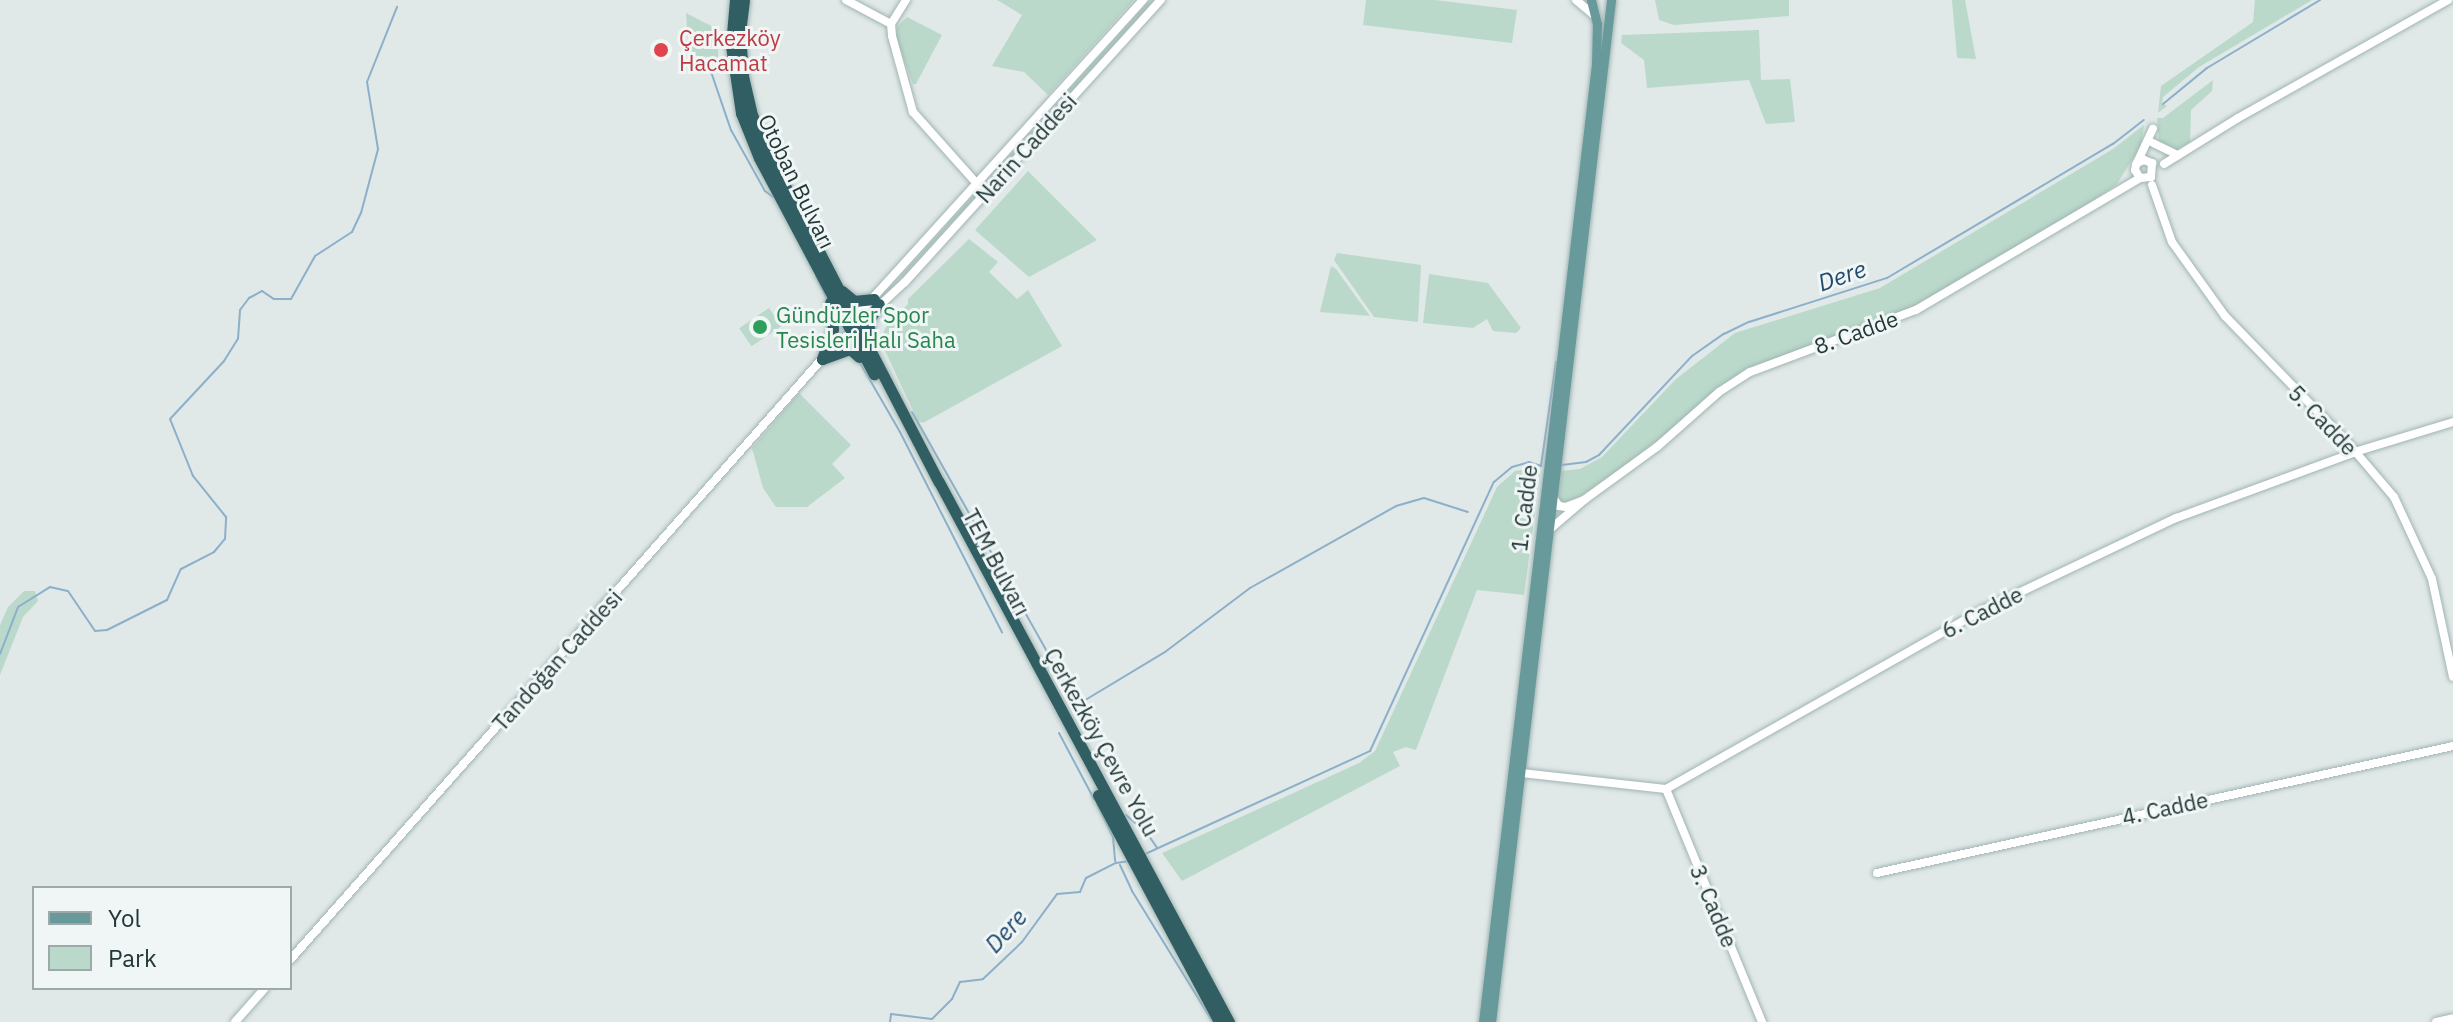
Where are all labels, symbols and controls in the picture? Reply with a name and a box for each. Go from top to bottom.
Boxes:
place label: Çerkezköy Hacamat [679,24,781,76]
marker: Çerkezköy Hacamat [650,39,672,61]
street label: Narin Caddesi [970,88,1082,208]
street label: Otoban Bulvarı [753,109,841,253]
water label: Dere [1814,254,1870,298]
place label: Gündüzler Spor Tesisleri Halı Saha [776,301,956,352]
street label: 8. Cadde [1810,305,1902,359]
marker: Gündüzler Spor Tesisleri Halı Saha [751,318,769,336]
street label: 5. Cadde [2283,379,2363,461]
street label: 1. Cadde [1506,463,1542,553]
street label: TEM Bulvarı [958,504,1036,620]
street label: 6. Cadde [1937,580,2027,644]
street label: Tandoğan Caddesi [487,584,627,736]
street label: Çerkezköy Çevre Yolu [1039,643,1165,841]
street label: 4. Cadde [2120,786,2210,830]
street label: 3. Cadde [1685,861,1743,951]
legend [32,886,292,990]
text: Yol [108,902,141,934]
water label: Dere [979,903,1033,959]
text: Park [108,942,157,974]

